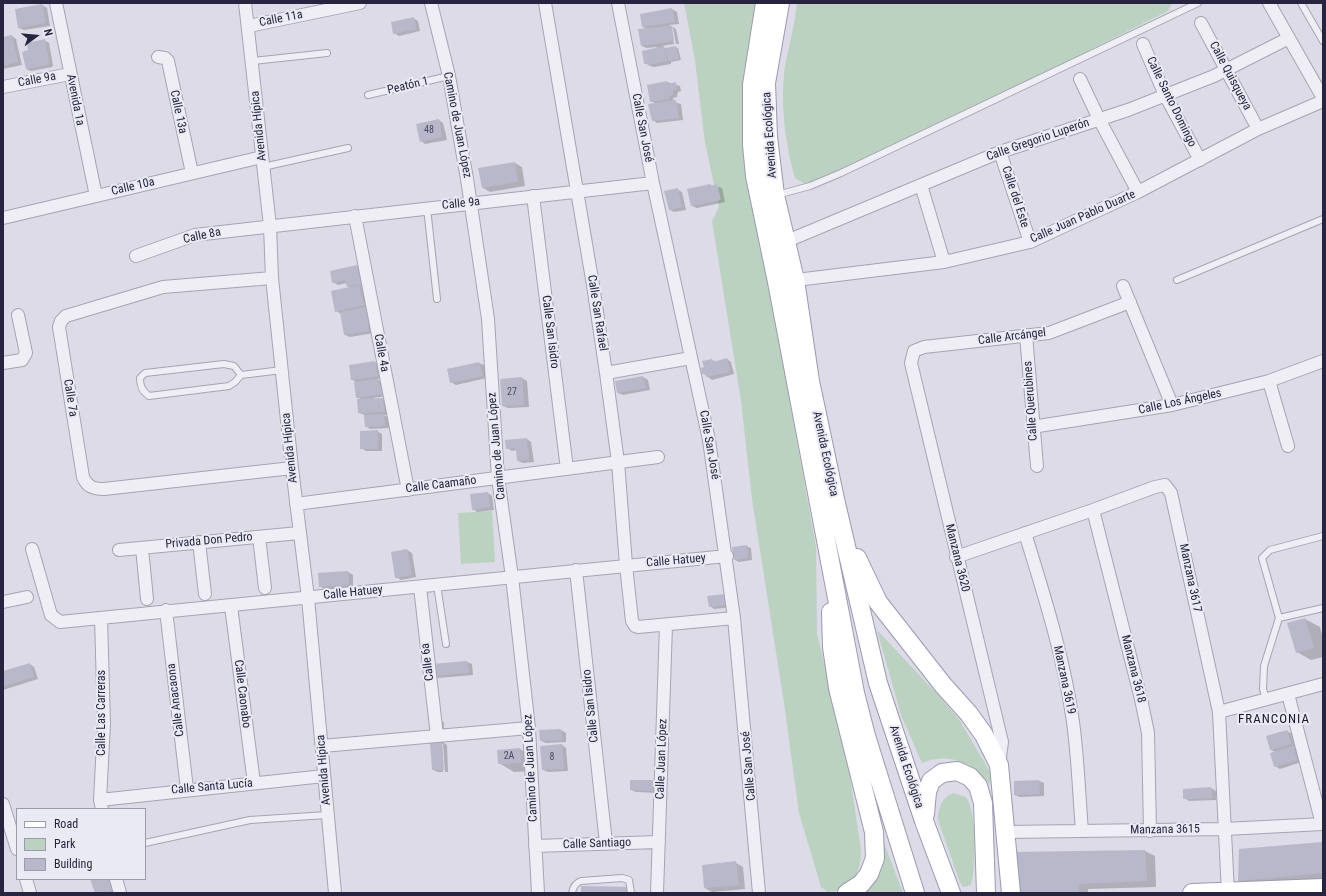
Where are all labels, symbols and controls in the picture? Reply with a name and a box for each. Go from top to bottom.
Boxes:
street label: Calle 11a [258,8,304,30]
north arrow [16,16,56,56]
text: N [41,28,55,38]
street label: Calle Quisqueya [1206,39,1254,113]
street label: Calle Santo Domingo [1143,54,1199,150]
street label: Calle 9a [17,69,57,91]
street label: Camino de Juan López [440,71,474,179]
street label: Avenida 1a [63,73,87,127]
street label: Peatón 1 [386,74,430,98]
street label: Calle 13a [166,89,190,135]
street label: Avenida Hípica [248,90,270,162]
street label: Avenida Ecológica [760,91,780,179]
street label: Calle San José [628,92,656,164]
street label: Calle Gregorio Luperón [985,116,1091,164]
house number: 48 [424,124,434,136]
street label: Calle del Este [998,164,1032,230]
street label: Calle 10a [110,175,156,199]
street label: Calle Juan Pablo Duarte [1028,187,1138,247]
street label: Calle 9a [441,195,481,213]
street label: Calle 8a [182,225,222,247]
street label: Calle San Rafael [584,274,610,352]
street label: Calle San Isidro [538,295,562,369]
street label: Calle Arcángel [977,326,1047,348]
street label: Calle 4a [370,333,392,373]
street label: Calle Querubines [1021,361,1041,441]
street label: Calle 7a [60,378,80,418]
house number: 27 [507,386,517,398]
street label: Calle Los Ángeles [1137,386,1223,418]
street label: Camino de Juan López [485,392,509,500]
street label: Calle San José [696,409,722,481]
street label: Avenida Ecológica [809,410,841,498]
street label: Avenida Hípica [279,412,301,484]
street label: Calle Caamaño [405,474,477,496]
street label: Manzana 3620 [942,522,972,594]
street label: Privada Don Pedro [165,530,253,552]
street label: Manzana 3617 [1176,542,1204,614]
street label: Calle Hatuey [646,551,706,571]
street label: Calle Hatuey [323,583,383,603]
street label: Manzana 3618 [1118,633,1148,705]
street label: Calle 6a [419,642,437,682]
street label: Manzana 3619 [1050,644,1078,716]
street label: Calle Caonabo [231,659,253,729]
street label: Calle Anacaona [164,663,188,737]
street label: Calle San Isidro [580,669,602,743]
street label: Calle Las Carreras [95,670,109,756]
district label: FRANCONIA [1238,712,1310,728]
street label: Camino de Juan López [521,714,541,822]
street label: Calle Juan López [653,718,671,800]
street label: Avenida Ecológica [886,724,926,810]
street label: Calle San José [739,731,759,801]
street label: Avenida Hípica [314,734,334,806]
house number: 2A [504,750,514,762]
house number: 8 [550,751,554,763]
street label: Calle Santa Lucía [171,776,253,798]
legend [16,808,146,880]
text: Road [54,817,78,831]
street label: Manzana 3615 [1130,822,1200,838]
street label: Calle Santiago [563,836,631,852]
text: Park [54,837,75,851]
text: Building [54,857,92,871]

